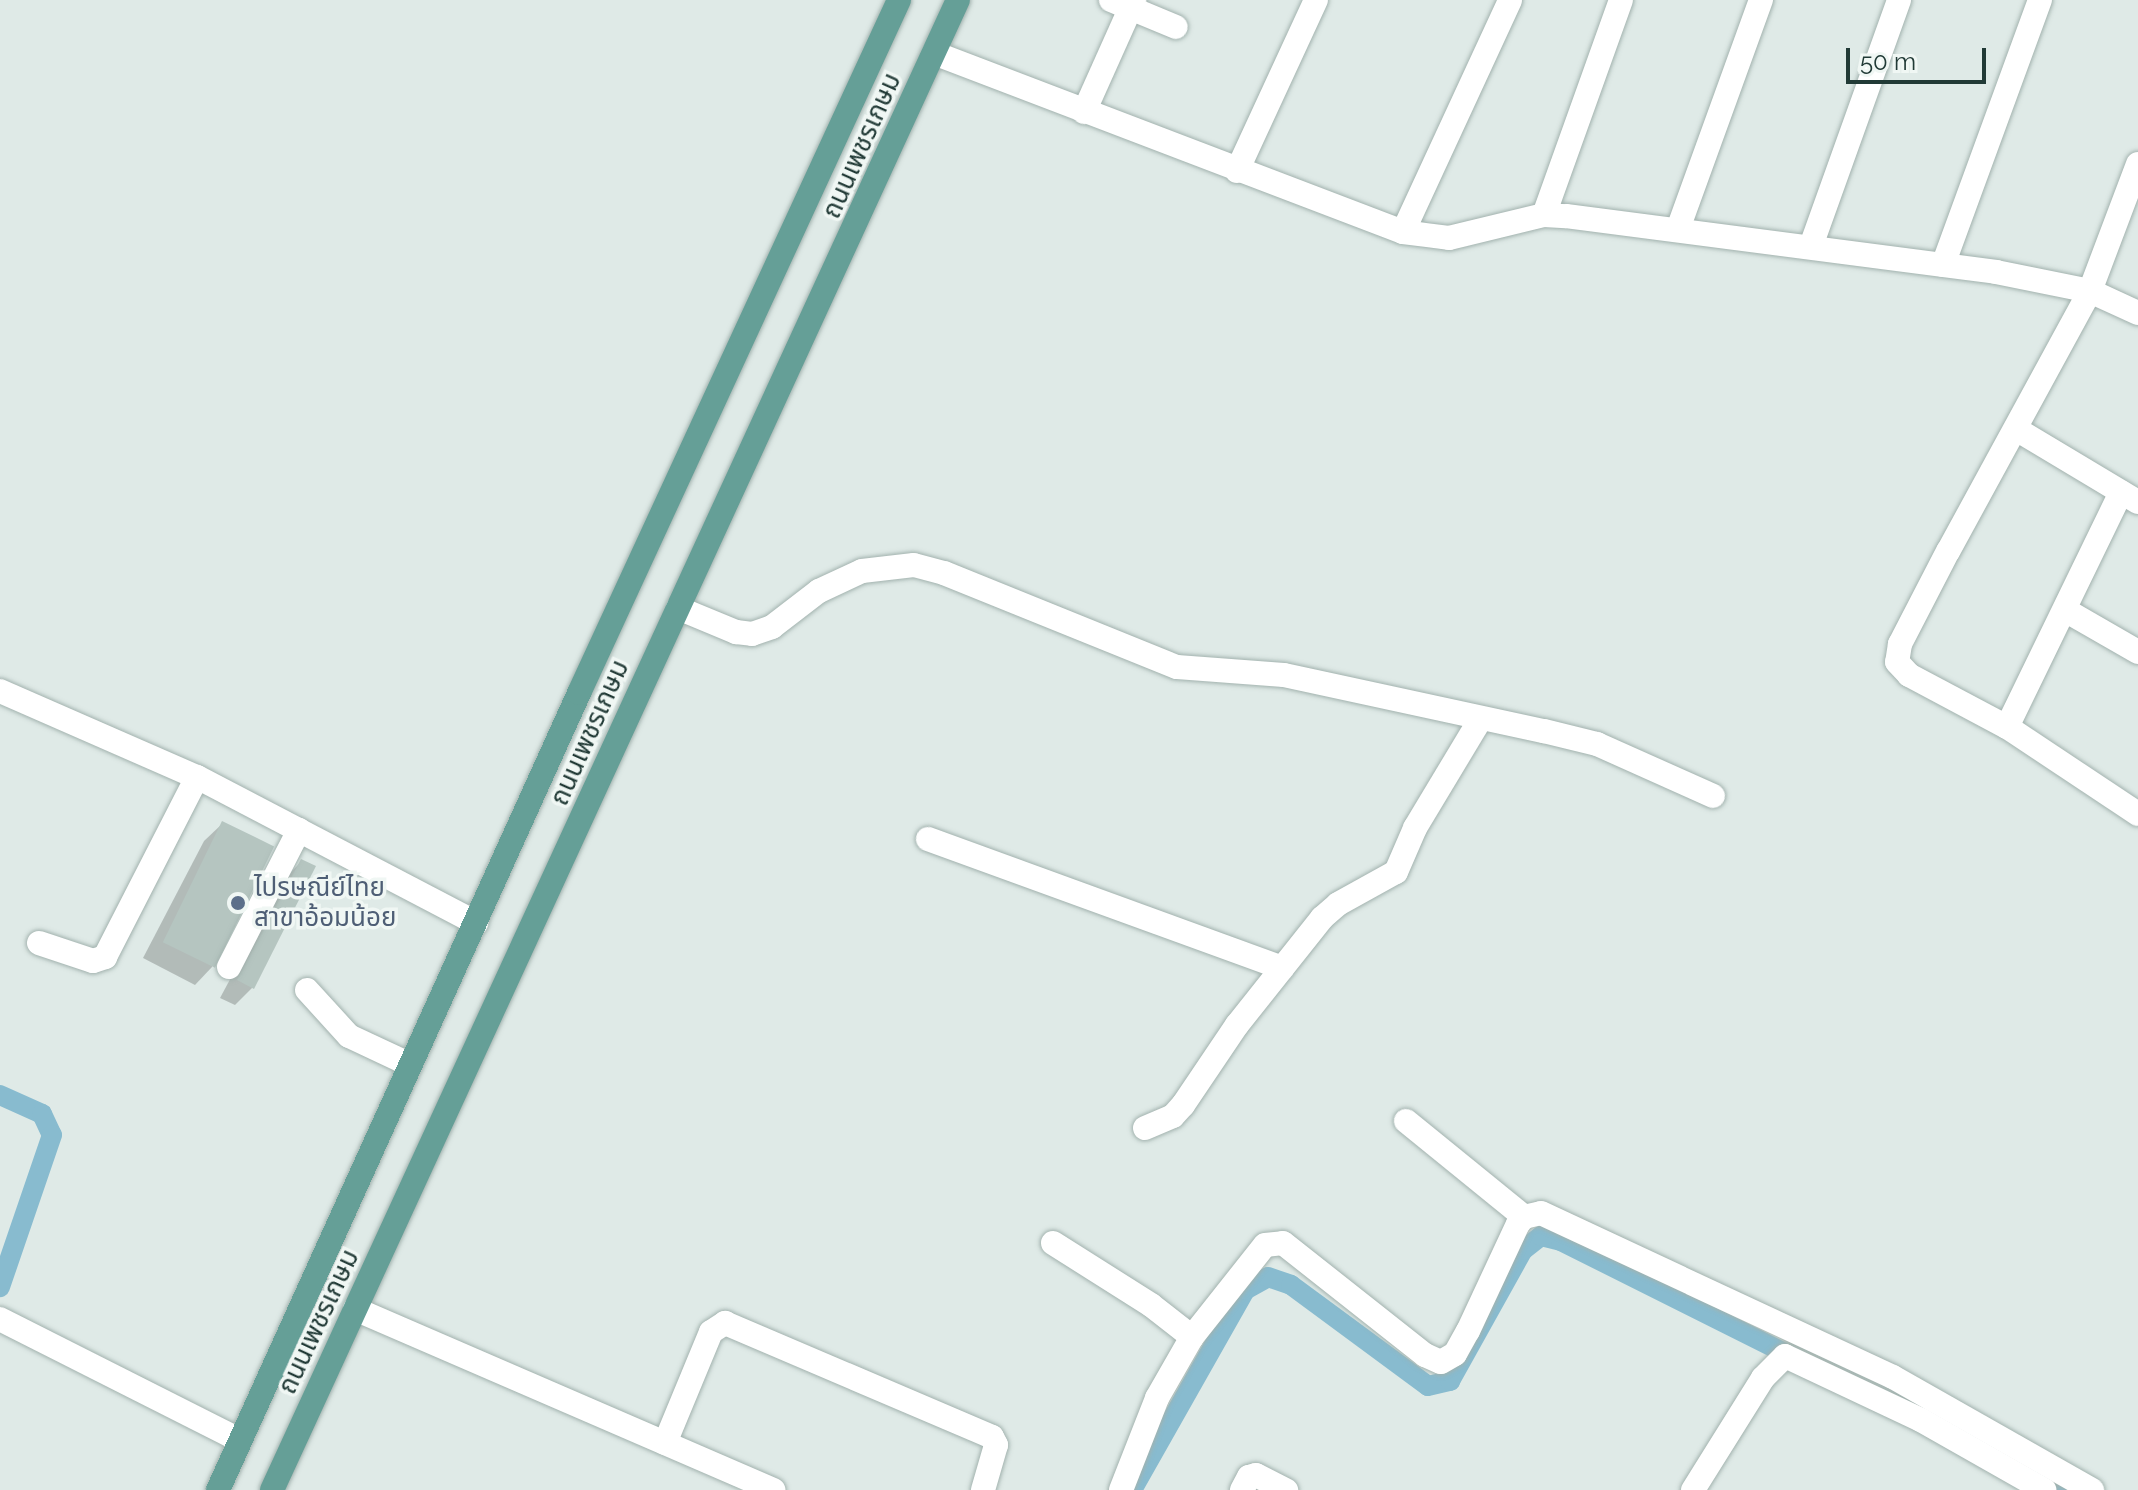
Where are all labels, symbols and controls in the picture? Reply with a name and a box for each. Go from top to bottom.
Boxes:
scale bar [1850,32,1990,82]
text: 50 m [1860,47,1916,76]
street label: ถนนเพชรเกษม [816,69,908,223]
street label: ถนนเพชรเกษม [544,656,636,810]
place label: ไปรษณีย์ไทย สาขาอ้อมน้อย [254,872,396,934]
marker: ไปรษณีย์ไทย สาขาอ้อมน้อย [229,894,247,912]
street label: ถนนเพชรเกษม [272,1245,366,1399]

